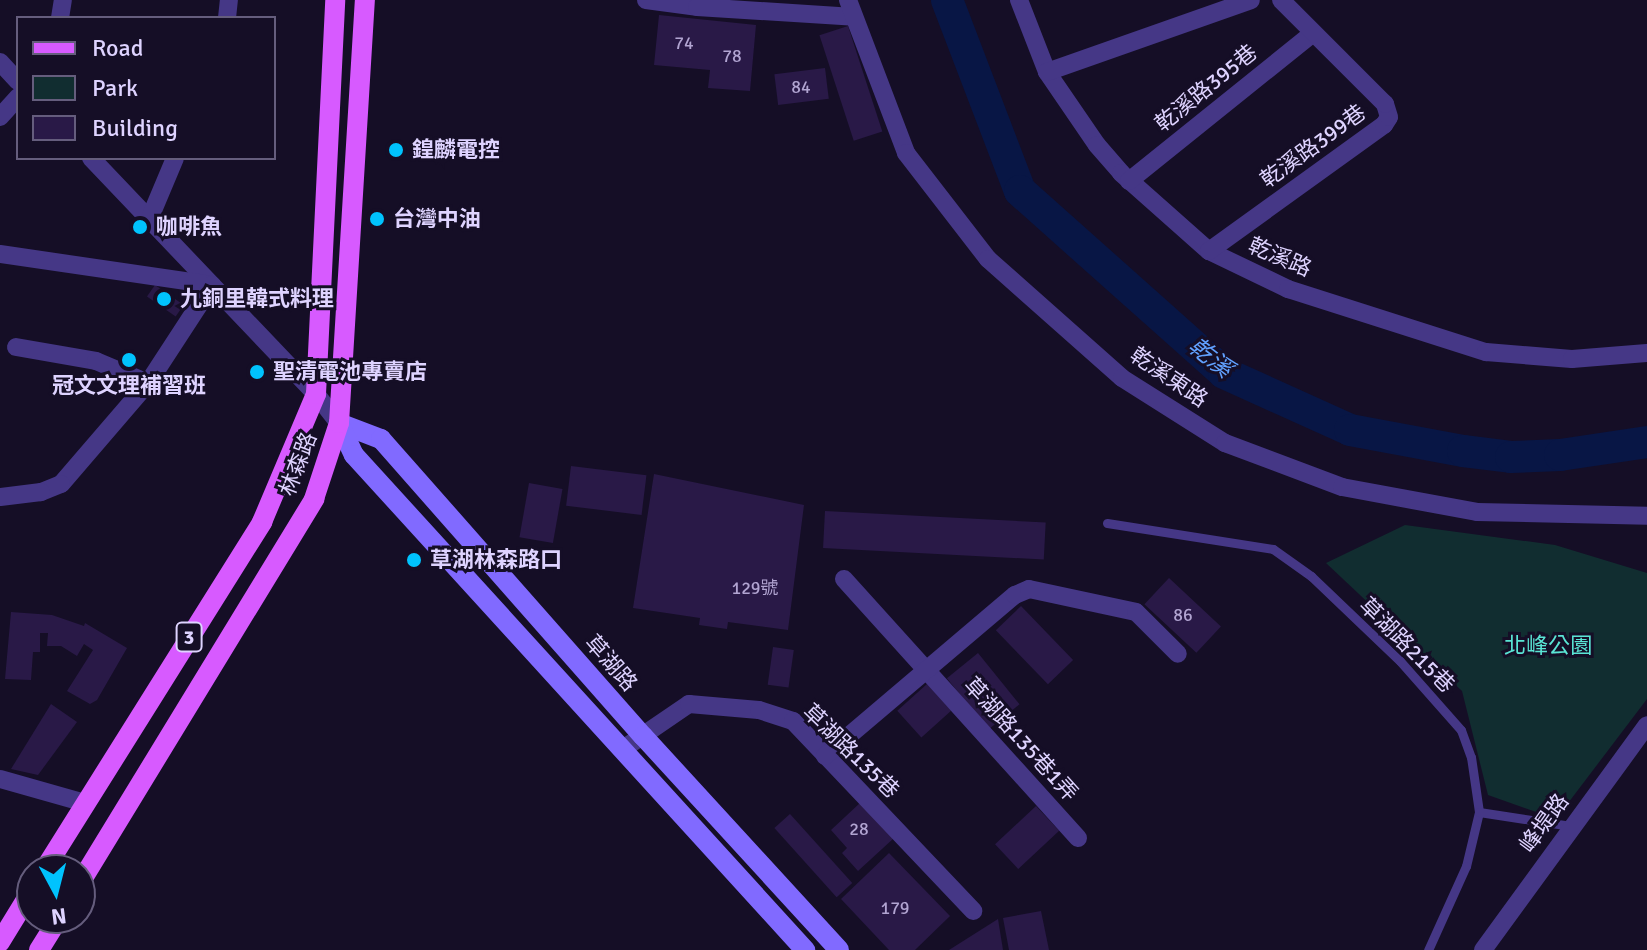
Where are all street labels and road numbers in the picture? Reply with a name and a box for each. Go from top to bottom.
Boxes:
street label: 乾溪路395巷 [1150,39,1262,137]
street label: 乾溪路399巷 [1255,99,1371,193]
street label: 乾溪路 [1244,232,1316,282]
street label: 乾溪東路 [1125,341,1213,413]
street label: 林森路 [274,428,322,500]
street label: 草湖路215巷 [1354,592,1460,698]
road number: 3 [175,621,203,653]
street label: 草湖路 [579,629,643,697]
street label: 草湖路135巷1弄 [958,672,1084,806]
street label: 草湖路135巷 [797,699,905,803]
street label: 峰堤路 [1514,789,1574,857]

